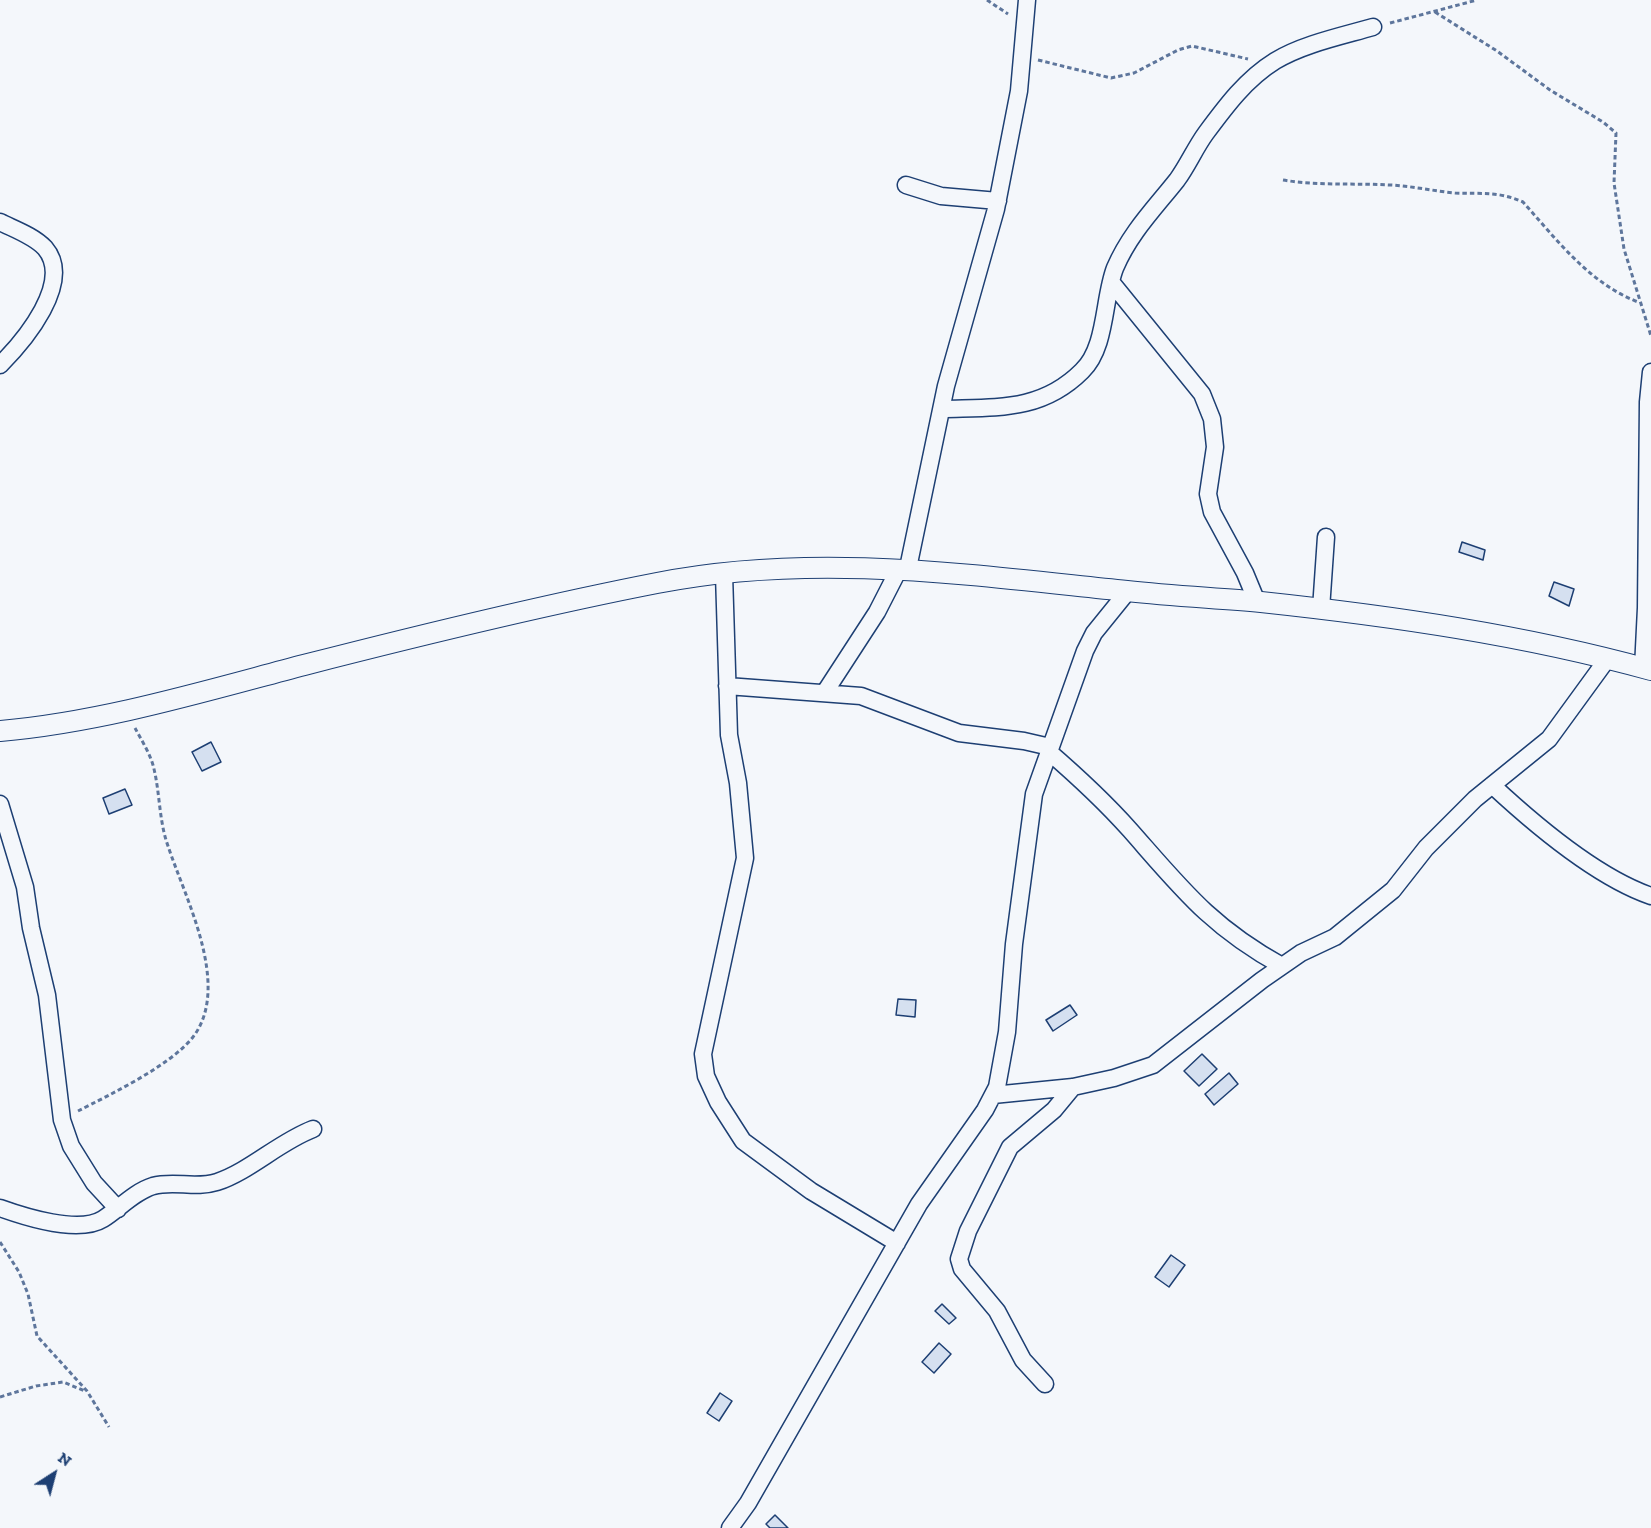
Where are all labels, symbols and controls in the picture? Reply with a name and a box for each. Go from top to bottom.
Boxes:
north arrow [24,1444,84,1504]
text: N [54,1448,75,1470]

